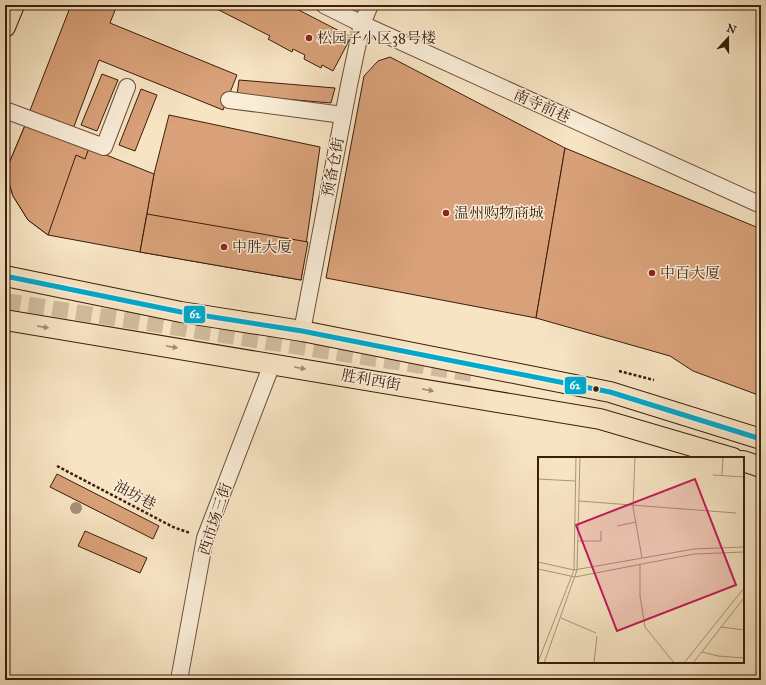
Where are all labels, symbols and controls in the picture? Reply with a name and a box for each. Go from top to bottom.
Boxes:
north arrow [708,18,748,58]
text: N [725,21,739,37]
place label: 松园子小区38号楼 [317,29,436,47]
marker: 松园子小区38号楼 [304,33,314,43]
street label: 南寺前巷 [511,86,573,126]
street label: 预备仓街 [318,136,348,198]
place label: 温州购物商城 [454,204,544,222]
marker: 温州购物商城 [441,208,451,218]
place label: 中胜大厦 [232,238,292,256]
marker: 中胜大厦 [219,242,229,252]
place label: 中百大厦 [660,264,720,282]
marker: 中百大厦 [647,268,657,278]
line badge: 62 [183,305,206,324]
text: 62 [189,308,201,321]
one-way arrow [37,324,50,330]
one-way arrow [166,345,178,351]
one-way arrow [294,366,306,372]
street label: 胜利西街 [340,366,402,394]
line badge: 62 [564,376,587,395]
text: 62 [569,379,581,392]
unlabelled marker [591,384,601,394]
one-way arrow [422,387,434,393]
inset map [538,457,744,663]
street label: 油坊巷 [111,476,159,514]
street label: 西市场三街 [195,481,235,557]

